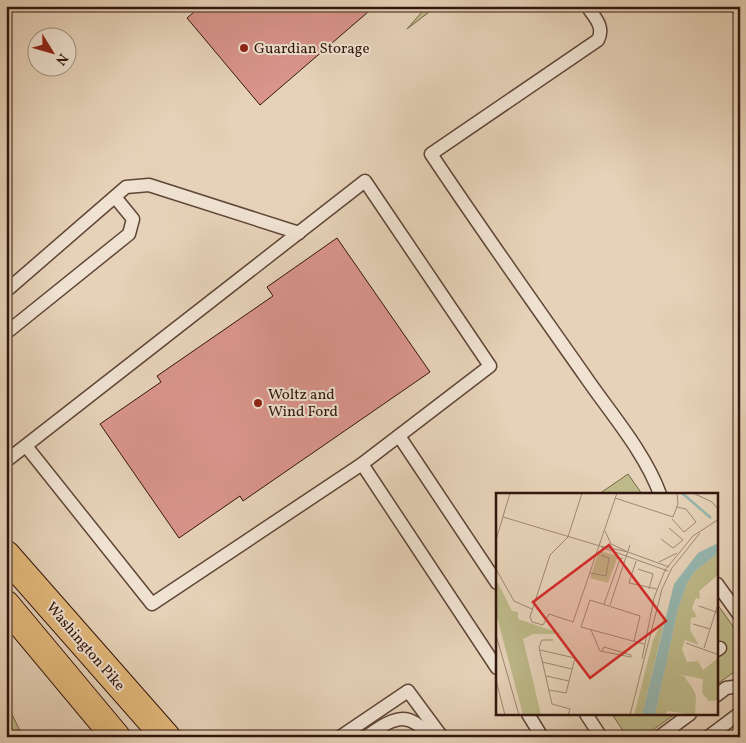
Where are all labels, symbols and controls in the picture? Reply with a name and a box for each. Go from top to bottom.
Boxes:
north arrow [28,28,78,78]
place label: Guardian Storage [254,39,370,60]
marker: Guardian Storage [238,42,250,54]
text: N [51,49,72,69]
place label: Woltz and Wind Ford [268,385,338,423]
marker: Woltz and Wind Ford [252,397,264,409]
inset map [496,493,718,716]
street label: Washington Pike [40,598,129,696]

